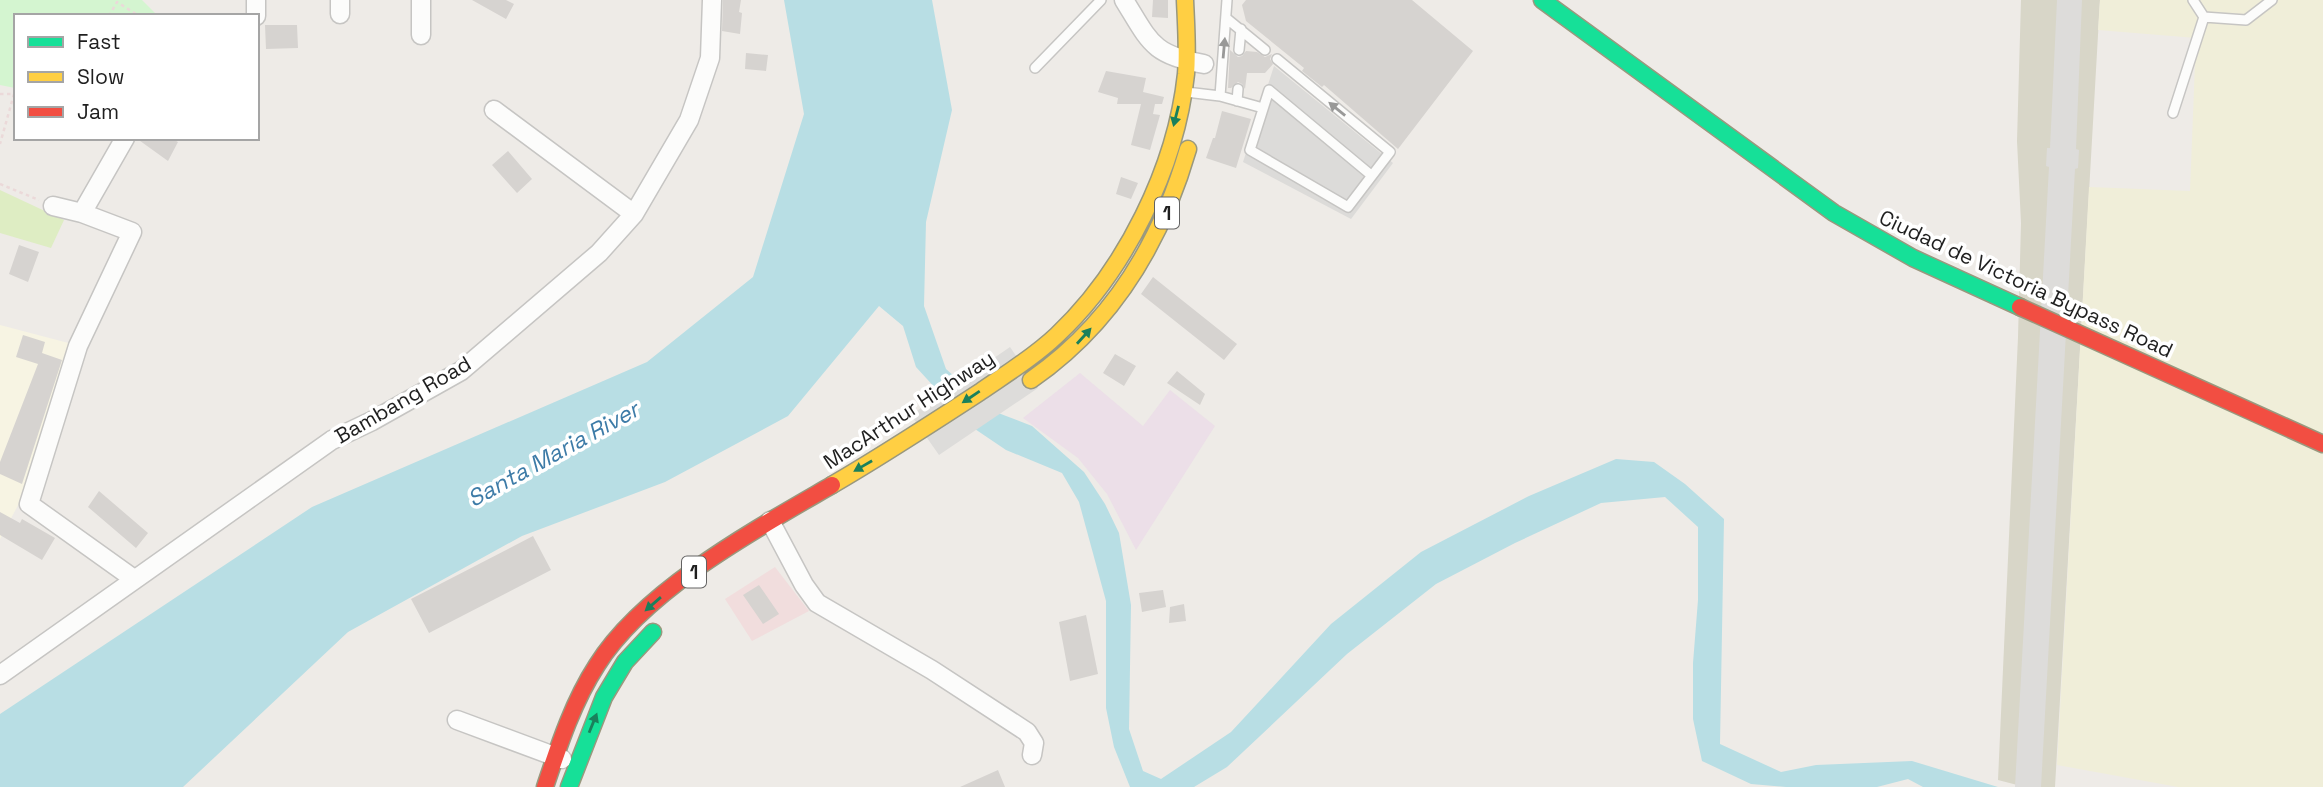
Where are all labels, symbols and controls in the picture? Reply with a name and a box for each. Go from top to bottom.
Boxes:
legend [14,14,259,140]
text: Fast [77,28,121,55]
one-way arrow [1219,37,1230,59]
text: Slow [77,63,125,90]
text: Jam [77,98,119,125]
one-way arrow [1329,101,1347,116]
one-way arrow [1170,105,1181,127]
road number: 1 [1155,197,1179,228]
street label: Ciudad de Victoria Bypass Road [1875,203,2177,364]
one-way arrow [1075,328,1091,345]
street label: MacArthur Highway [818,344,999,475]
street label: Bambang Road [330,350,476,449]
one-way arrow [962,390,980,404]
water label: Santa Maria River [462,393,646,514]
one-way arrow [854,460,873,472]
road number: 1 [682,556,706,587]
one-way arrow [645,596,662,612]
one-way arrow [588,713,599,734]

